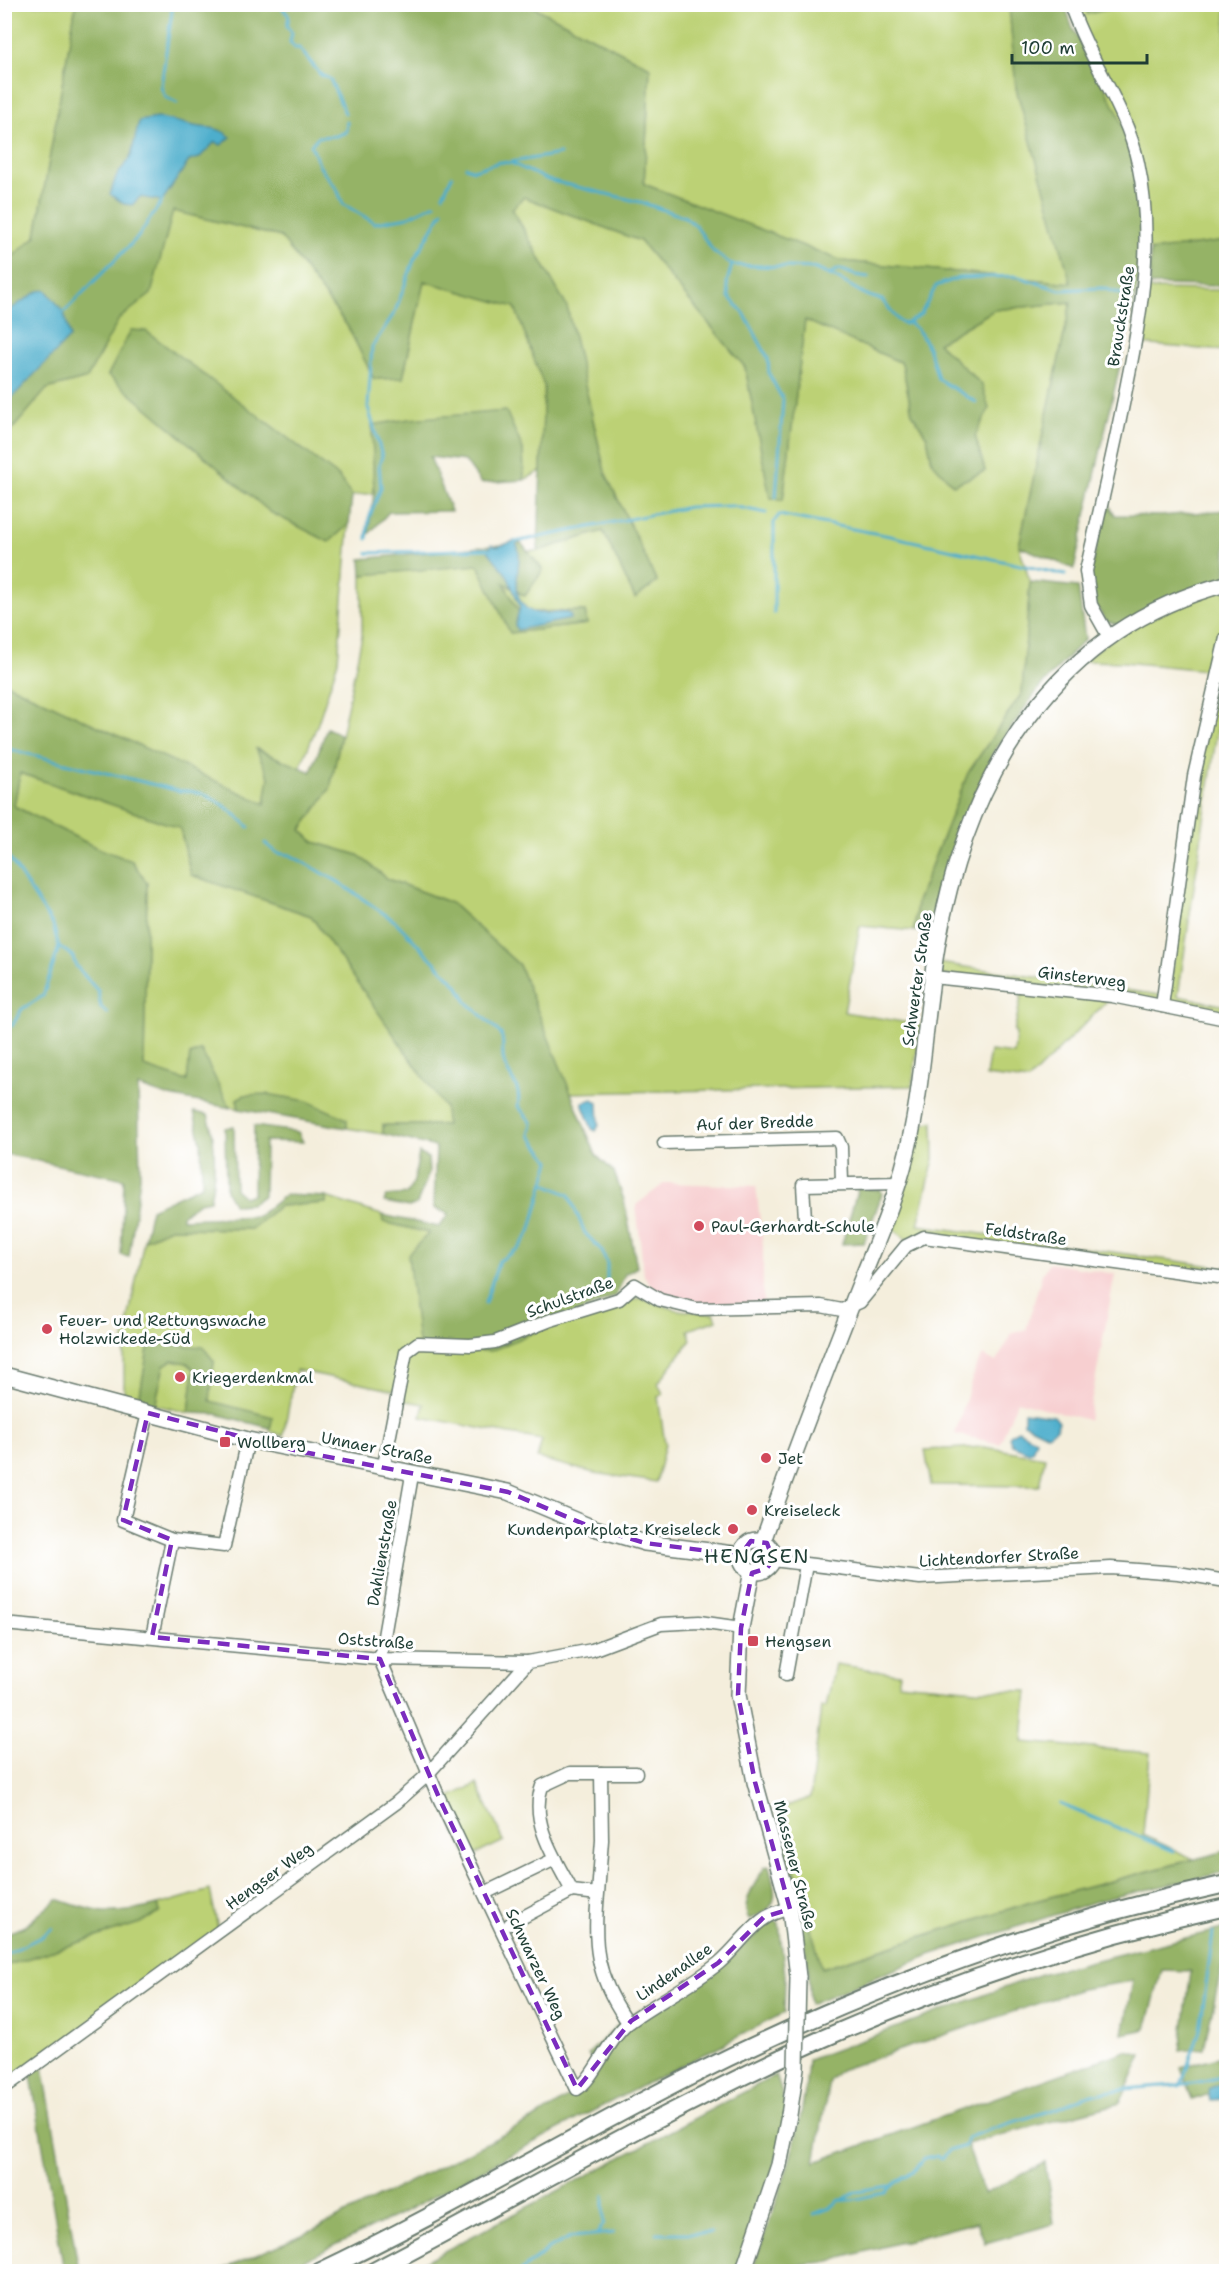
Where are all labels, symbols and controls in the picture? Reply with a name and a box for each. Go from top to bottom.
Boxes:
scale bar [1012,27,1147,65]
text: 100 m [1021,36,1075,60]
street label: Brauckstraße [1103,264,1139,368]
street label: Schwerter Straße [897,910,937,1048]
street label: Ginsterweg [1037,961,1128,993]
street label: Auf der Bredde [696,1110,814,1136]
place label: Paul-Gerhardt-Schule [711,1216,875,1237]
street label: Feldstraße [984,1218,1068,1250]
marker: Paul-Gerhardt-Schule [692,1219,706,1233]
street label: Schulstraße [524,1272,616,1322]
place label: Feuer- und Rettungswache Holzwickede-Süd [59,1310,267,1349]
marker: Feuer- und Rettungswache Holzwickede-Süd [40,1322,54,1336]
place label: Kriegerdenkmal [192,1367,313,1388]
marker: Kriegerdenkmal [173,1370,187,1384]
street label: Unnaer Straße [319,1427,435,1469]
place label: Wollberg [237,1432,306,1453]
marker: Wollberg [218,1435,232,1449]
place label: Jet [778,1448,803,1469]
marker: Jet [759,1451,773,1465]
street label: Dahlienstraße [362,1498,402,1608]
place label: Kreiseleck [764,1500,841,1521]
marker: Kreiseleck [745,1503,759,1517]
place label: Kundenparkplatz Kreiseleck [507,1519,721,1540]
marker: Kundenparkplatz Kreiseleck [726,1522,740,1536]
street label: Lichtendorfer Straße [918,1542,1080,1572]
district label: HENGSEN [704,1543,810,1569]
street label: Oststraße [337,1628,415,1654]
place label: Hengsen [765,1631,831,1652]
marker: Hengsen [746,1634,760,1648]
street label: Massener Straße [769,1798,821,1932]
street label: Hengser Weg [221,1837,317,1915]
street label: Schwarzer Weg [501,1905,571,2023]
street label: Lindenallee [632,1938,716,2006]

